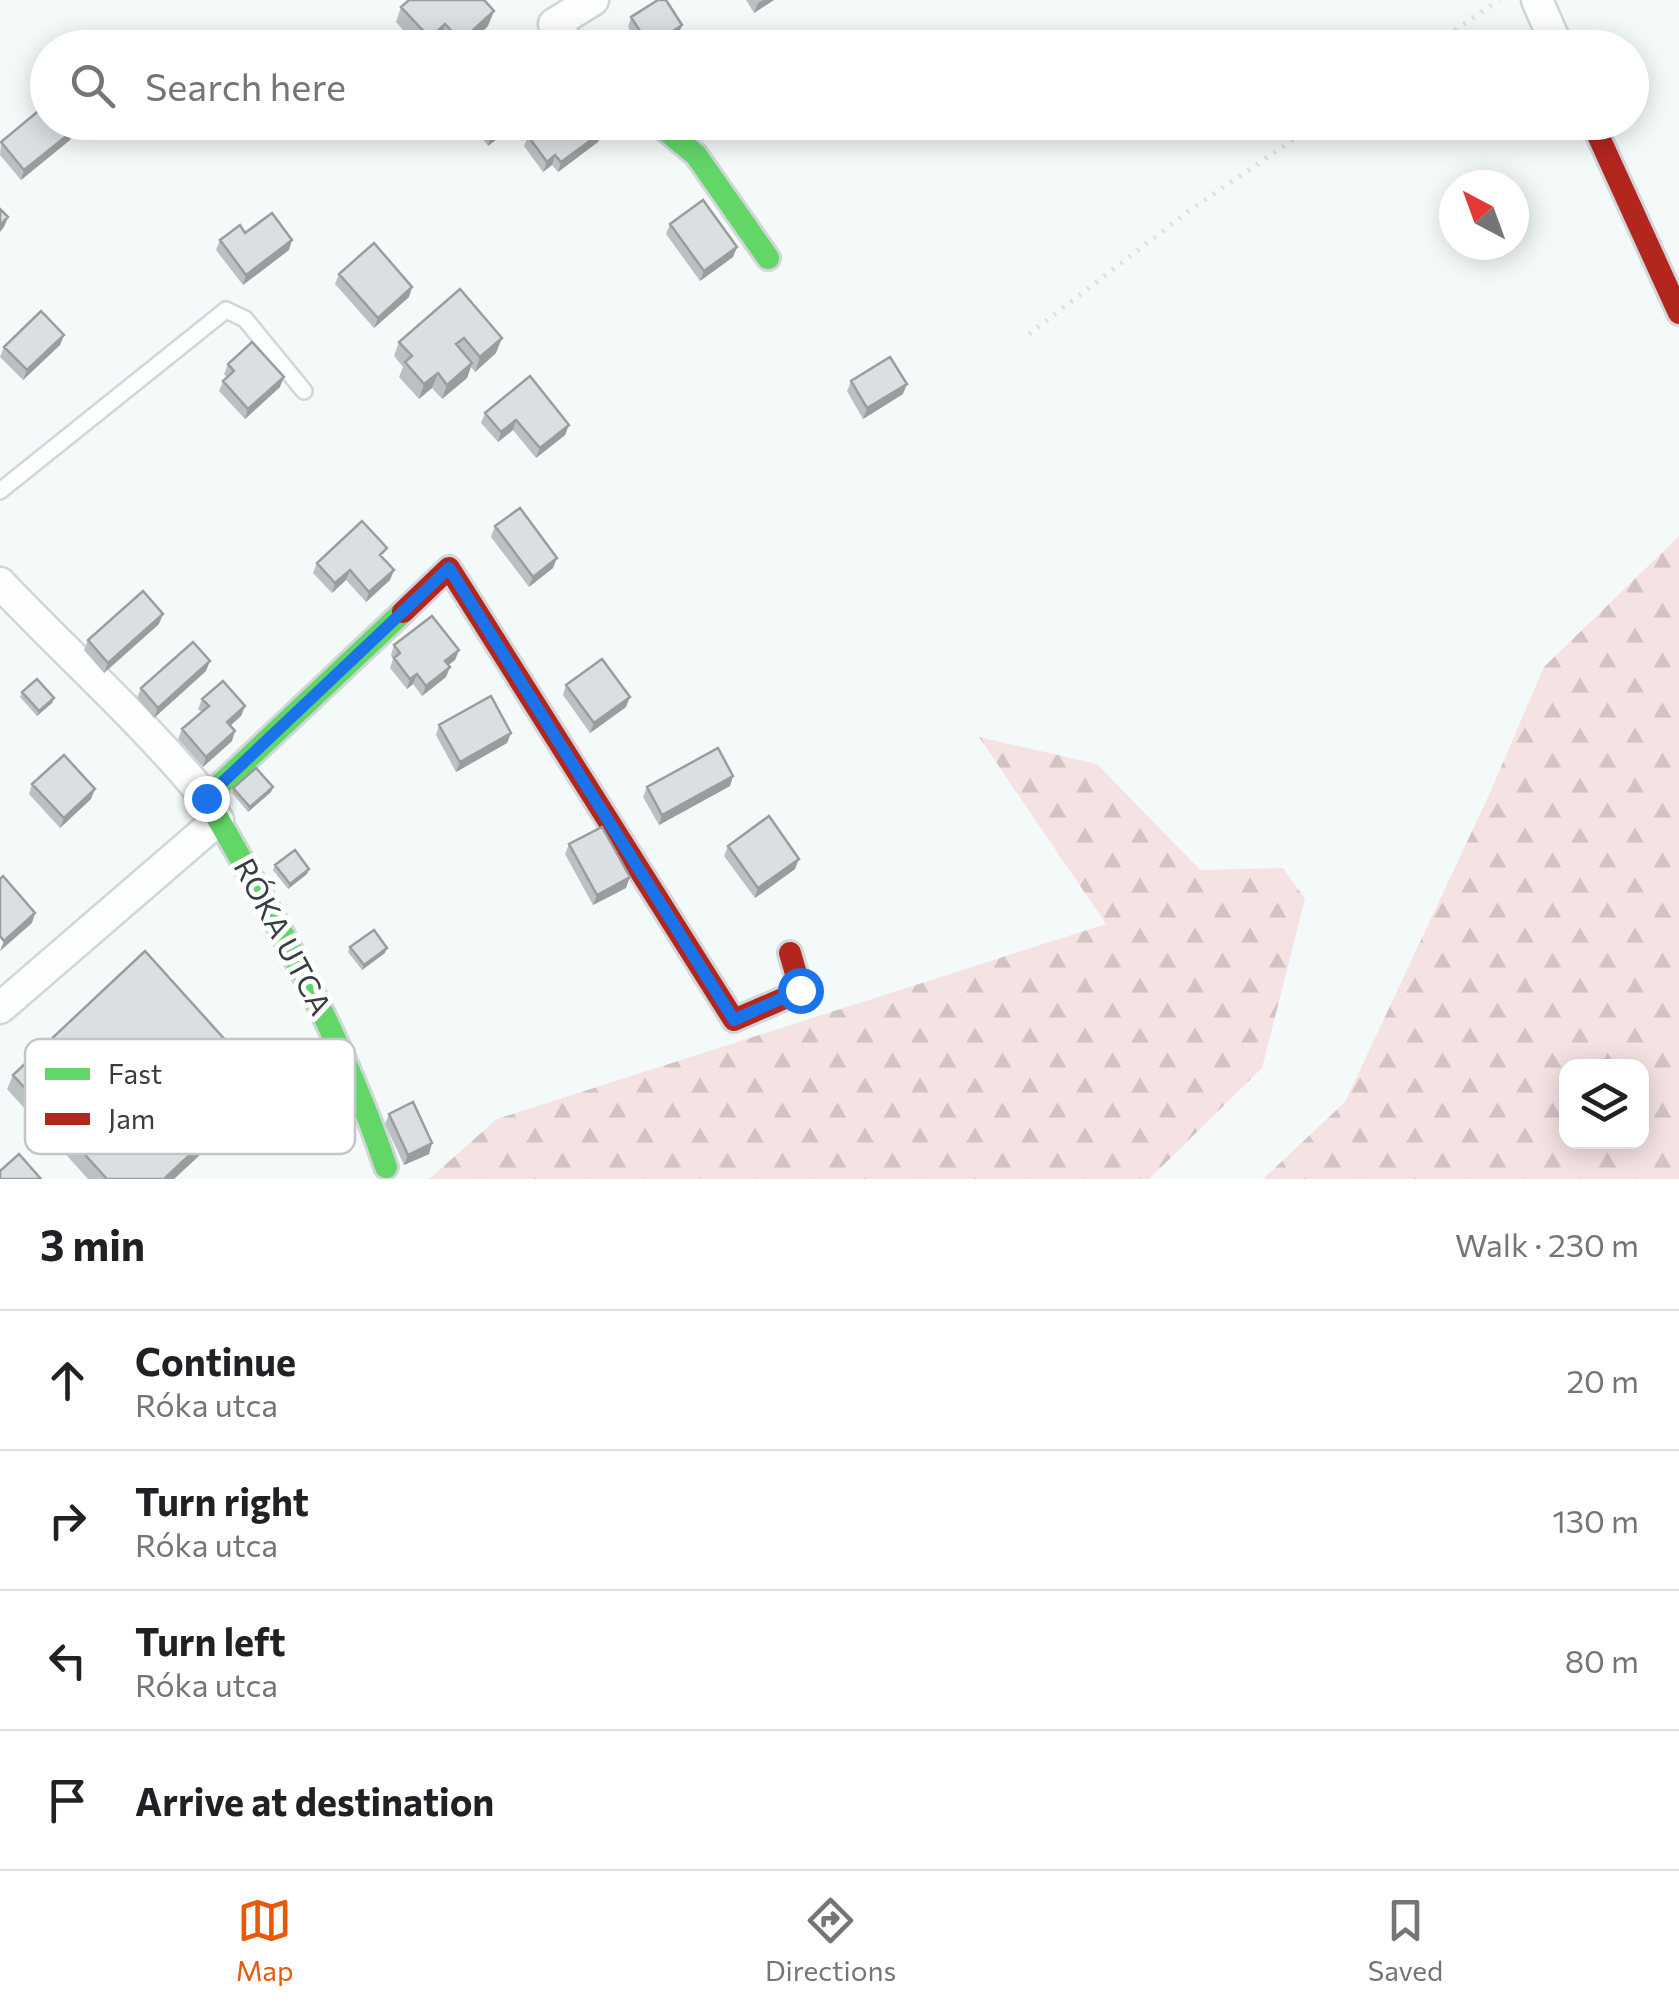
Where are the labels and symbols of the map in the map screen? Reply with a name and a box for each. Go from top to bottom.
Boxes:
north arrow [1439,170,1529,260]
route end [184,776,230,822]
street label: RÓKA UTCA [227,851,341,1021]
route start [778,968,824,1014]
legend [25,1039,355,1154]
text: Fast [108,1056,162,1090]
text: Jam [108,1101,155,1135]

